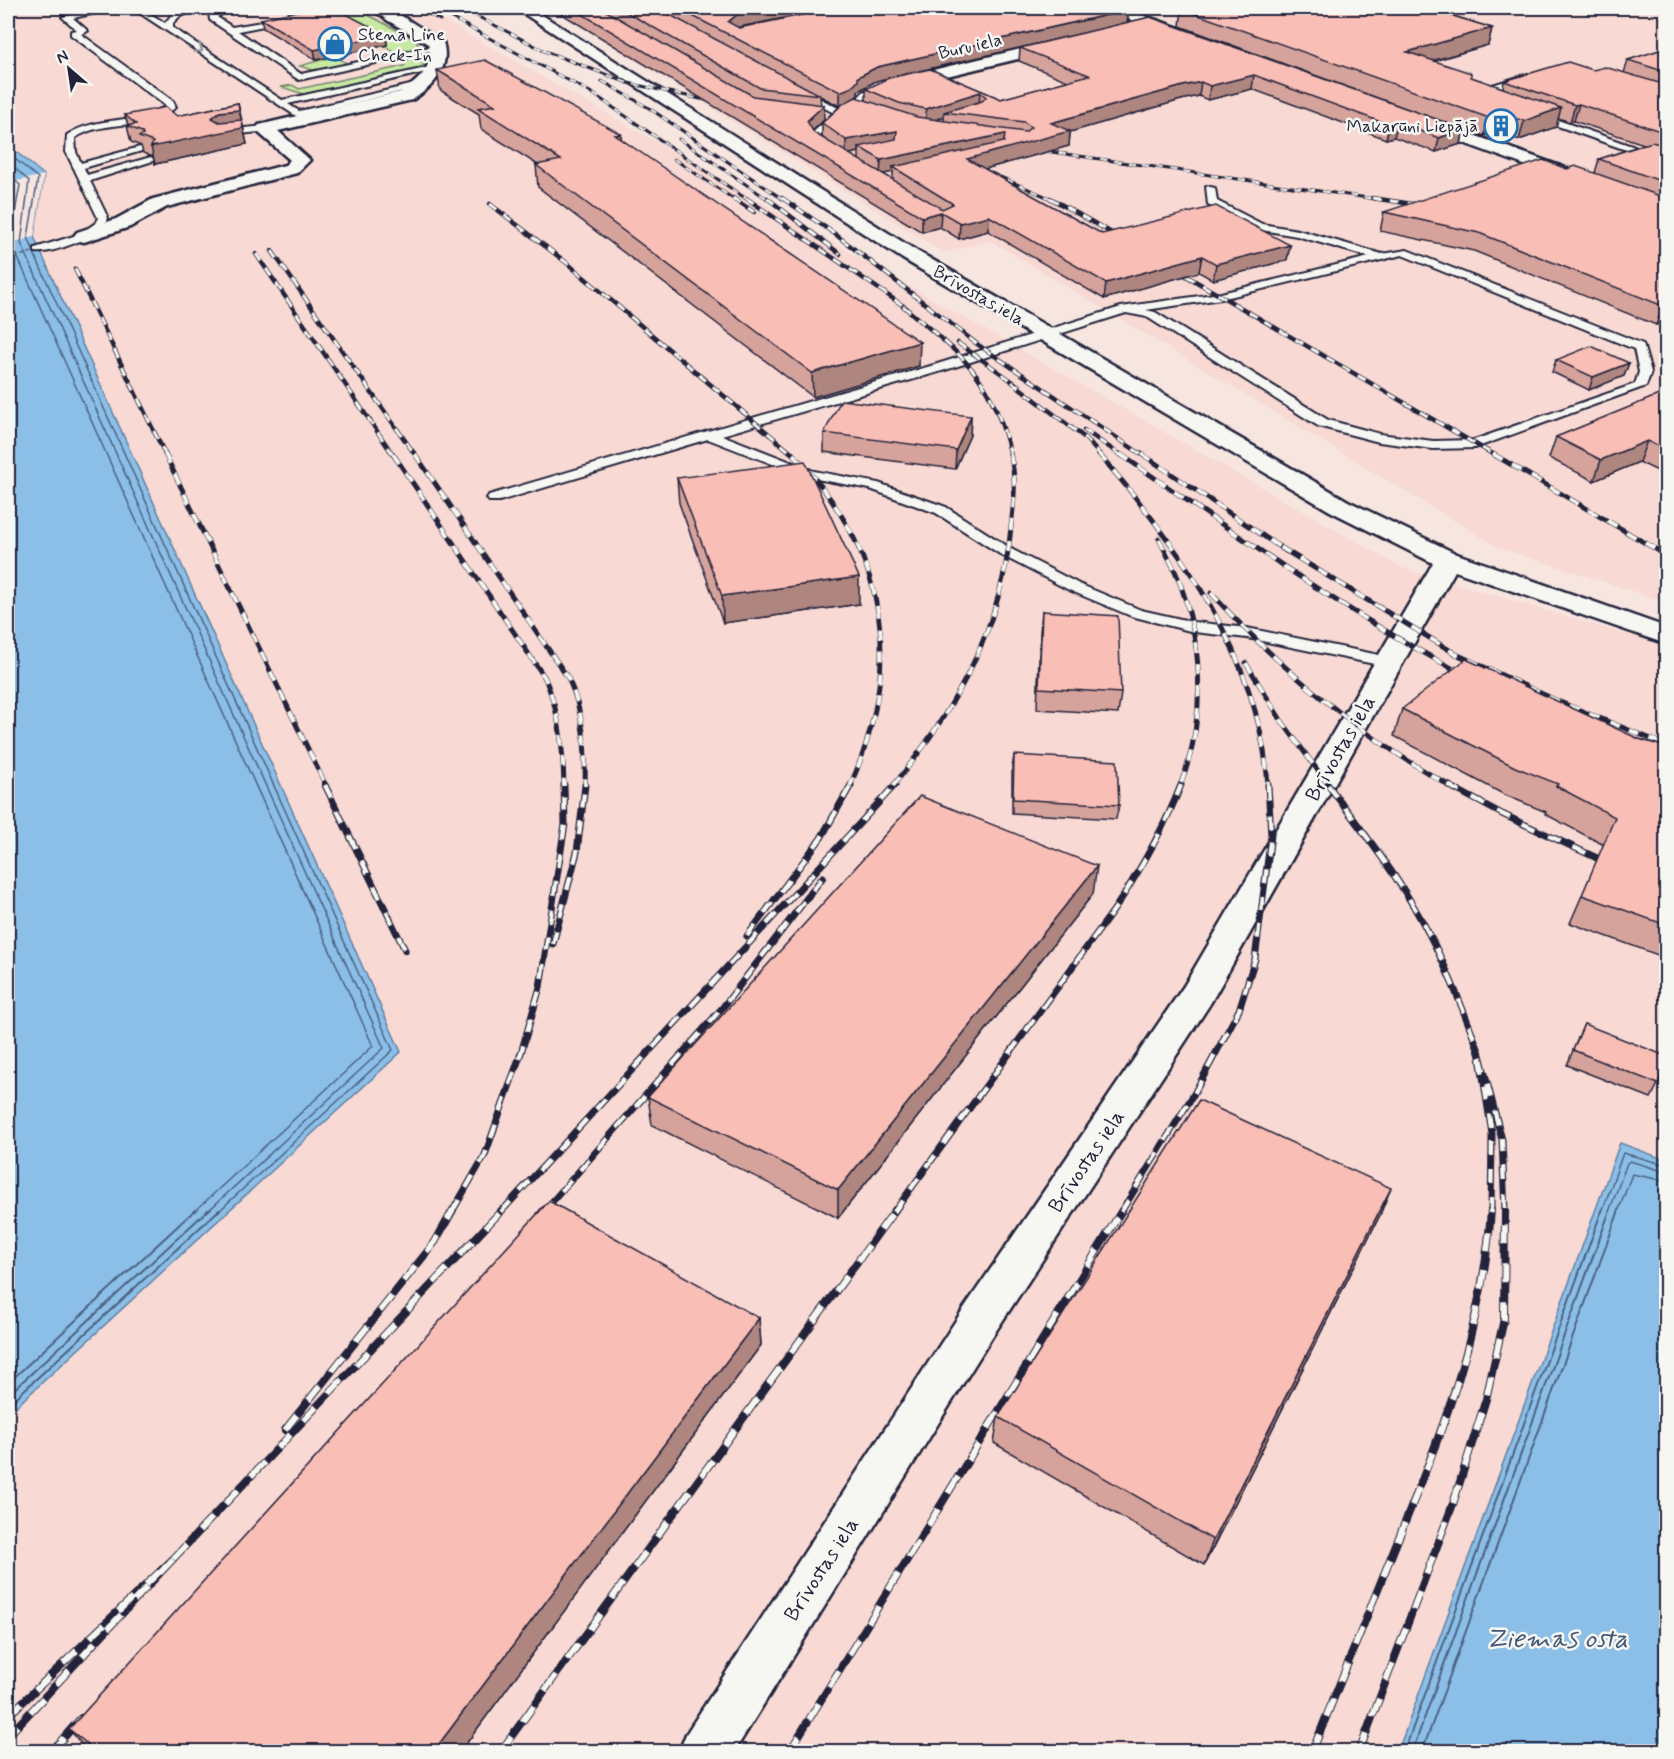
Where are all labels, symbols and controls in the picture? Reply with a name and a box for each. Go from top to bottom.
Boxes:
place label: Stena Line Check-In [358,23,445,68]
shop icon: Stena Line Check-In [317,26,353,62]
street label: Buru iela [936,28,1004,66]
north arrow [39,39,99,99]
one-way arrow [192,42,203,53]
text: N [53,45,72,69]
building icon: Makarūni Liepājā [1483,108,1519,144]
place label: Makarūni Liepājā [1346,115,1478,139]
street label: Brīvostas iela [929,260,1028,332]
street label: Brīvostas iela [1299,690,1383,807]
street label: Brīvostas iela [1042,1105,1132,1218]
street label: Brīvostas iela [778,1512,866,1627]
water label: Ziemas osta [1486,1622,1628,1657]

